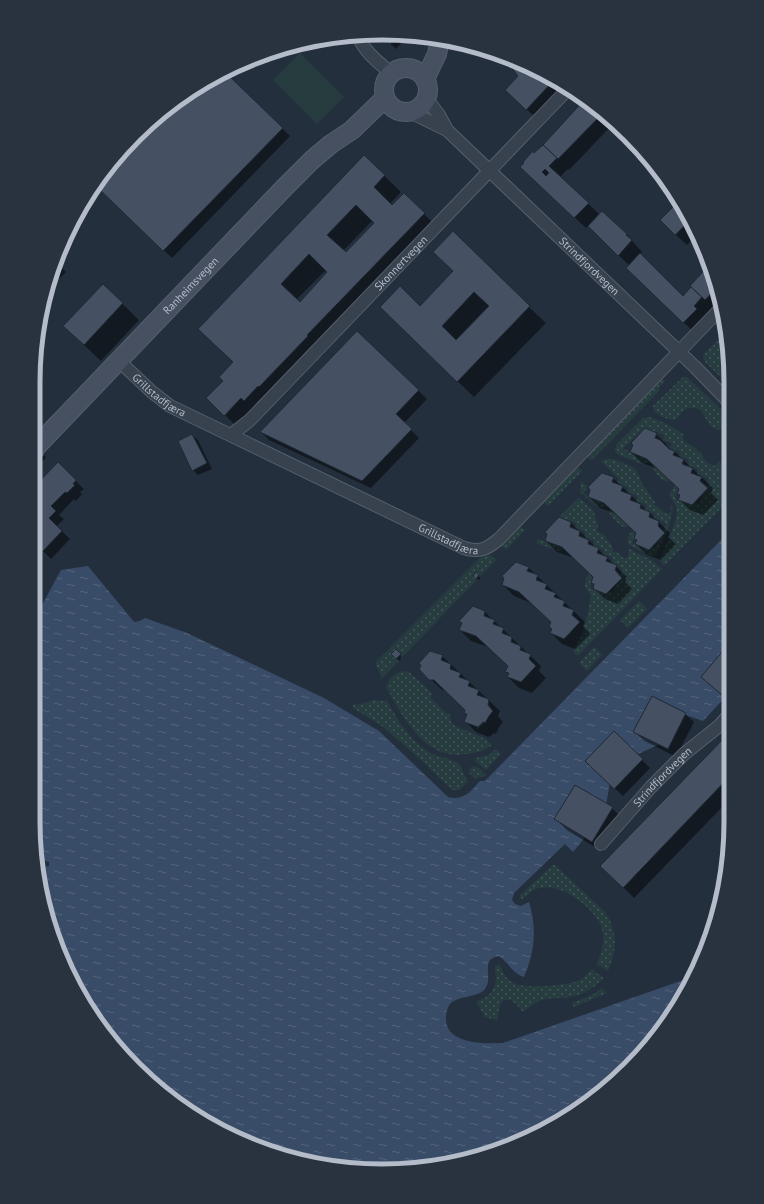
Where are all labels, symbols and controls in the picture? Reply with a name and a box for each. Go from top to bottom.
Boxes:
street label: Skonnertvegen [371,233,430,293]
street label: Strindfjordvegen [556,234,623,298]
street label: Ranheimsvegen [160,254,221,317]
street label: Grillstadfjæra [129,370,188,420]
street label: Grillstadfjæra [416,520,478,557]
street label: Strindfjordvegen [630,744,694,810]

